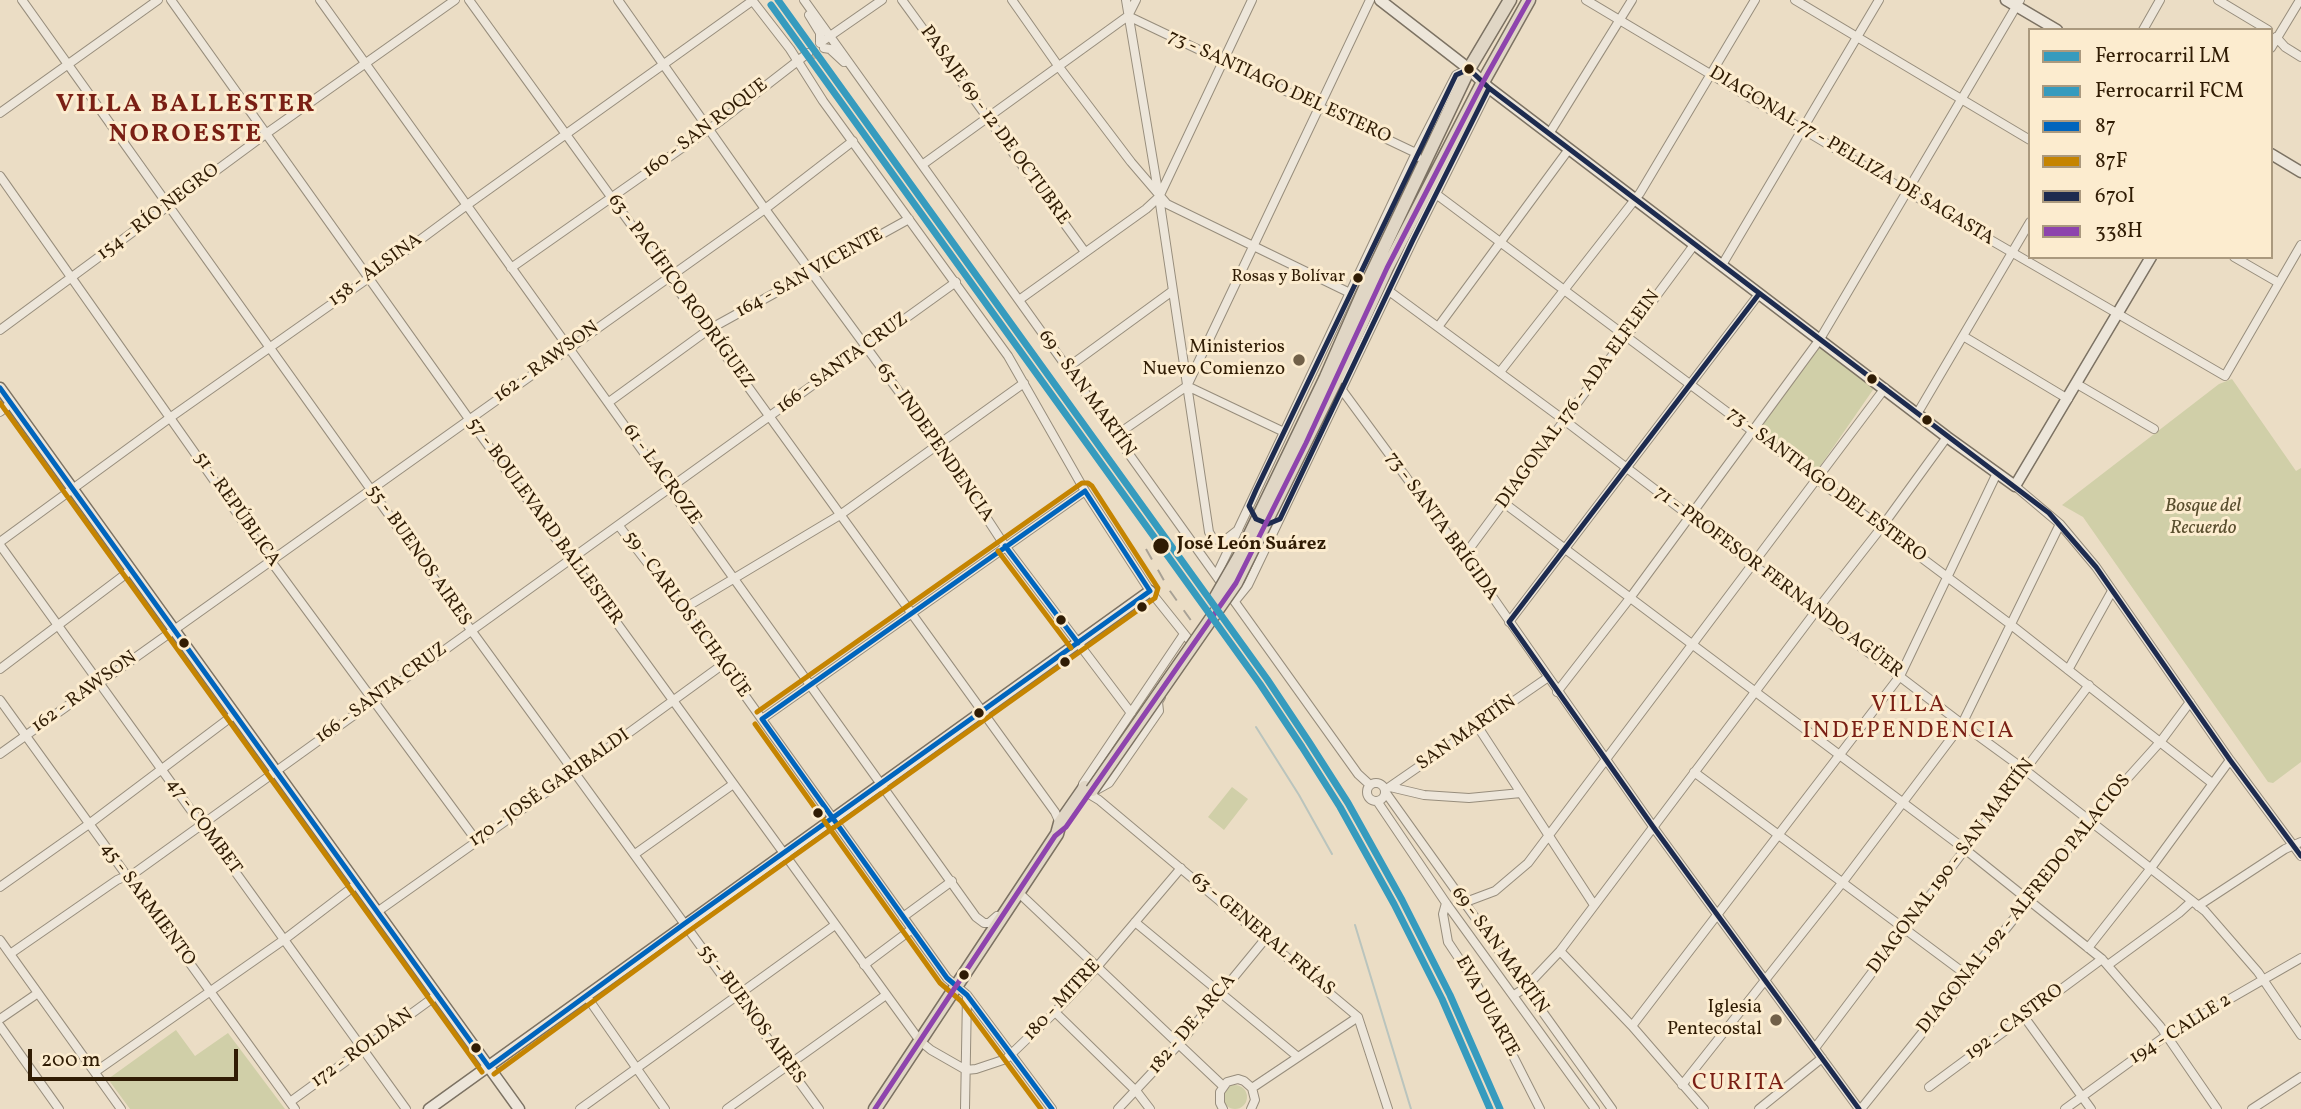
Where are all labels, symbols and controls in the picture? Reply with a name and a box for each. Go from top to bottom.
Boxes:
street label: PASAJE 69 - 12 DE OCTUBRE [914,22,1074,230]
street label: 73 - SANTIAGO DEL ESTERO [1164,26,1394,150]
legend [2028,28,2273,259]
text: Ferrocarril LM [2095,42,2230,71]
unlabelled marker [1462,62,1476,76]
street label: DIAGONAL 77 - PELLIZA DE SAGASTA [1704,63,1998,251]
street label: 160 - SAN ROQUE [639,75,773,183]
text: Ferrocarril FCM [2095,77,2244,106]
district label: VILLA BALLESTER NOROESTE [58,90,314,152]
text: 87 [2095,112,2116,141]
text: 87F [2095,147,2128,176]
street label: 154 - RÍO NEGRO [93,160,225,266]
text: 670I [2095,182,2135,211]
street label: 63 - PACÍFICO RODRÍGUEZ [602,190,758,394]
text: 338H [2095,217,2143,246]
street label: 164 - SAN VICENTE [732,224,888,324]
street label: 158 - ALSINA [325,229,427,313]
place label: Rosas y Bolívar [1231,268,1345,288]
marker: Rosas y Bolívar [1351,271,1365,285]
street label: DIAGONAL 176 - ADA ELFLEIN [1492,286,1666,514]
street label: 166 - SANTA CRUZ [773,309,913,419]
street label: 162 - RAWSON [490,317,604,409]
street label: 69 - SAN MARTÍN [1032,326,1140,462]
place label: Ministerios Nuevo Comienzo [1143,338,1285,382]
marker: Ministerios Nuevo Comienzo [1291,352,1307,368]
street label: 65 - INDEPENDENCIA [870,359,998,527]
unlabelled marker [1865,372,1879,386]
street label: 73 - SANTIAGO DEL ESTERO [1722,404,1930,568]
unlabelled marker [1920,413,1934,427]
street label: 57 - BOULEVARD BALLESTER [461,414,627,630]
street label: 61 - LACROZE [617,420,705,530]
street label: 51 - REPÚBLICA [188,448,284,572]
street label: 73 - SANTA BRÍGIDA [1379,448,1503,606]
street label: 55 - BUENOS AIRES [361,481,475,631]
street label: 71 - PROFESOR FERNANDO AGÜER [1649,482,1907,684]
park label: Bosque del Recuerdo [2165,497,2241,541]
street label: 59 - CARLOS ECHAGÜE [618,527,754,703]
place label: José León Suárez [1177,535,1326,557]
marker: José León Suárez [1151,536,1171,556]
unlabelled marker [1135,600,1149,614]
unlabelled marker [1054,613,1068,627]
unlabelled marker [177,636,191,650]
street label: 166 - SANTA CRUZ [312,639,452,749]
street label: 162 - RAWSON [28,647,142,739]
unlabelled marker [1058,655,1072,669]
street label: SAN MARTÍN [1413,691,1521,777]
district label: VILLA INDEPENDENCIA [1804,693,2014,747]
unlabelled marker [972,706,986,720]
street label: 170 - JOSÉ GARIBALDI [465,725,635,853]
street label: DIAGONAL 190 - SAN MARTÍN [1864,755,2040,979]
street label: DIAGONAL 192 - ALFREDO PALACIOS [1913,771,2137,1039]
street label: 47 - COMBET [160,774,246,880]
unlabelled marker [811,806,825,820]
street label: 45 - SARMIENTO [95,839,199,971]
street label: 63 - GENERAL FRÍAS [1186,868,1338,1002]
street label: 69 - SAN MARTÍN [1445,883,1553,1019]
street label: 55 - BUENOS AIRES [693,941,809,1089]
street label: EVA DUARTE [1449,953,1523,1061]
street label: 180 - MITRE [1020,956,1106,1046]
unlabelled marker [957,968,971,982]
street label: 182 - DE ARCA [1145,970,1241,1080]
street label: 192 - CASTRO [1962,980,2068,1066]
street label: 194 - CALLE 2 [2126,990,2236,1070]
place label: Iglesia Pentecostal [1667,998,1762,1042]
street label: 172 - ROLDÁN [308,1004,418,1094]
marker: Iglesia Pentecostal [1768,1012,1784,1028]
scale bar [32,1036,242,1080]
unlabelled marker [469,1041,483,1055]
text: 200 m [41,1046,101,1075]
district label: CURITA [1693,1071,1785,1099]

